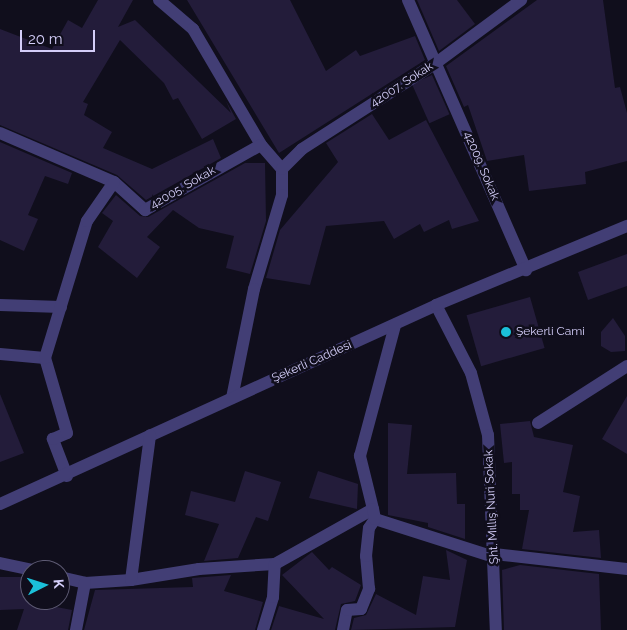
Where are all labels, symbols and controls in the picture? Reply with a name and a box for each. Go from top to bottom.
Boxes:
scale bar [22,20,98,52]
text: 20 m [28,30,63,48]
street label: 42007. Sokak [368,59,436,111]
street label: 42009. Sokak [460,129,502,203]
street label: 42005. Sokak [148,164,218,212]
place label: Şekerli Cami [516,325,585,339]
marker: Şekerli Cami [500,326,512,338]
street label: Şekerli Caddesi [270,338,354,386]
street label: Şht. Mıllış Nuri Sokak [482,449,502,565]
north arrow [20,560,70,610]
text: K [51,578,67,589]

